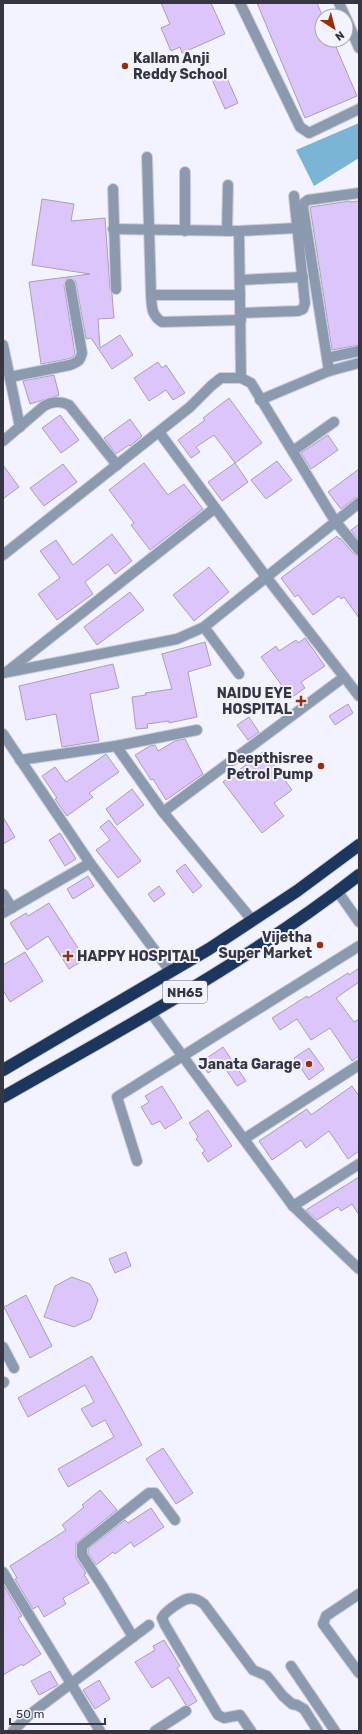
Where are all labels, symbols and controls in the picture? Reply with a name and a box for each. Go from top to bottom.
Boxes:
north arrow [314,8,354,48]
text: N [332,28,347,43]
place label: Kallam Anji Reddy School [133,50,227,83]
marker: Kallam Anji Reddy School [120,61,130,71]
place label: NAIDU EYE HOSPITAL [217,685,293,718]
marker: NAIDU EYE HOSPITAL [295,695,307,707]
place label: Deepthisree Petrol Pump [227,750,313,783]
marker: Deepthisree Petrol Pump [316,761,326,771]
place label: Vijetha Super Market [219,929,312,962]
marker: Vijetha Super Market [315,940,325,950]
place label: HAPPY HOSPITAL [77,948,199,965]
marker: HAPPY HOSPITAL [62,950,74,962]
road number: NH65 [163,981,207,1003]
place label: Janata Garage [198,1056,301,1073]
marker: Janata Garage [304,1059,314,1069]
scale bar [10,1700,105,1726]
text: 50 m [16,1707,44,1721]

